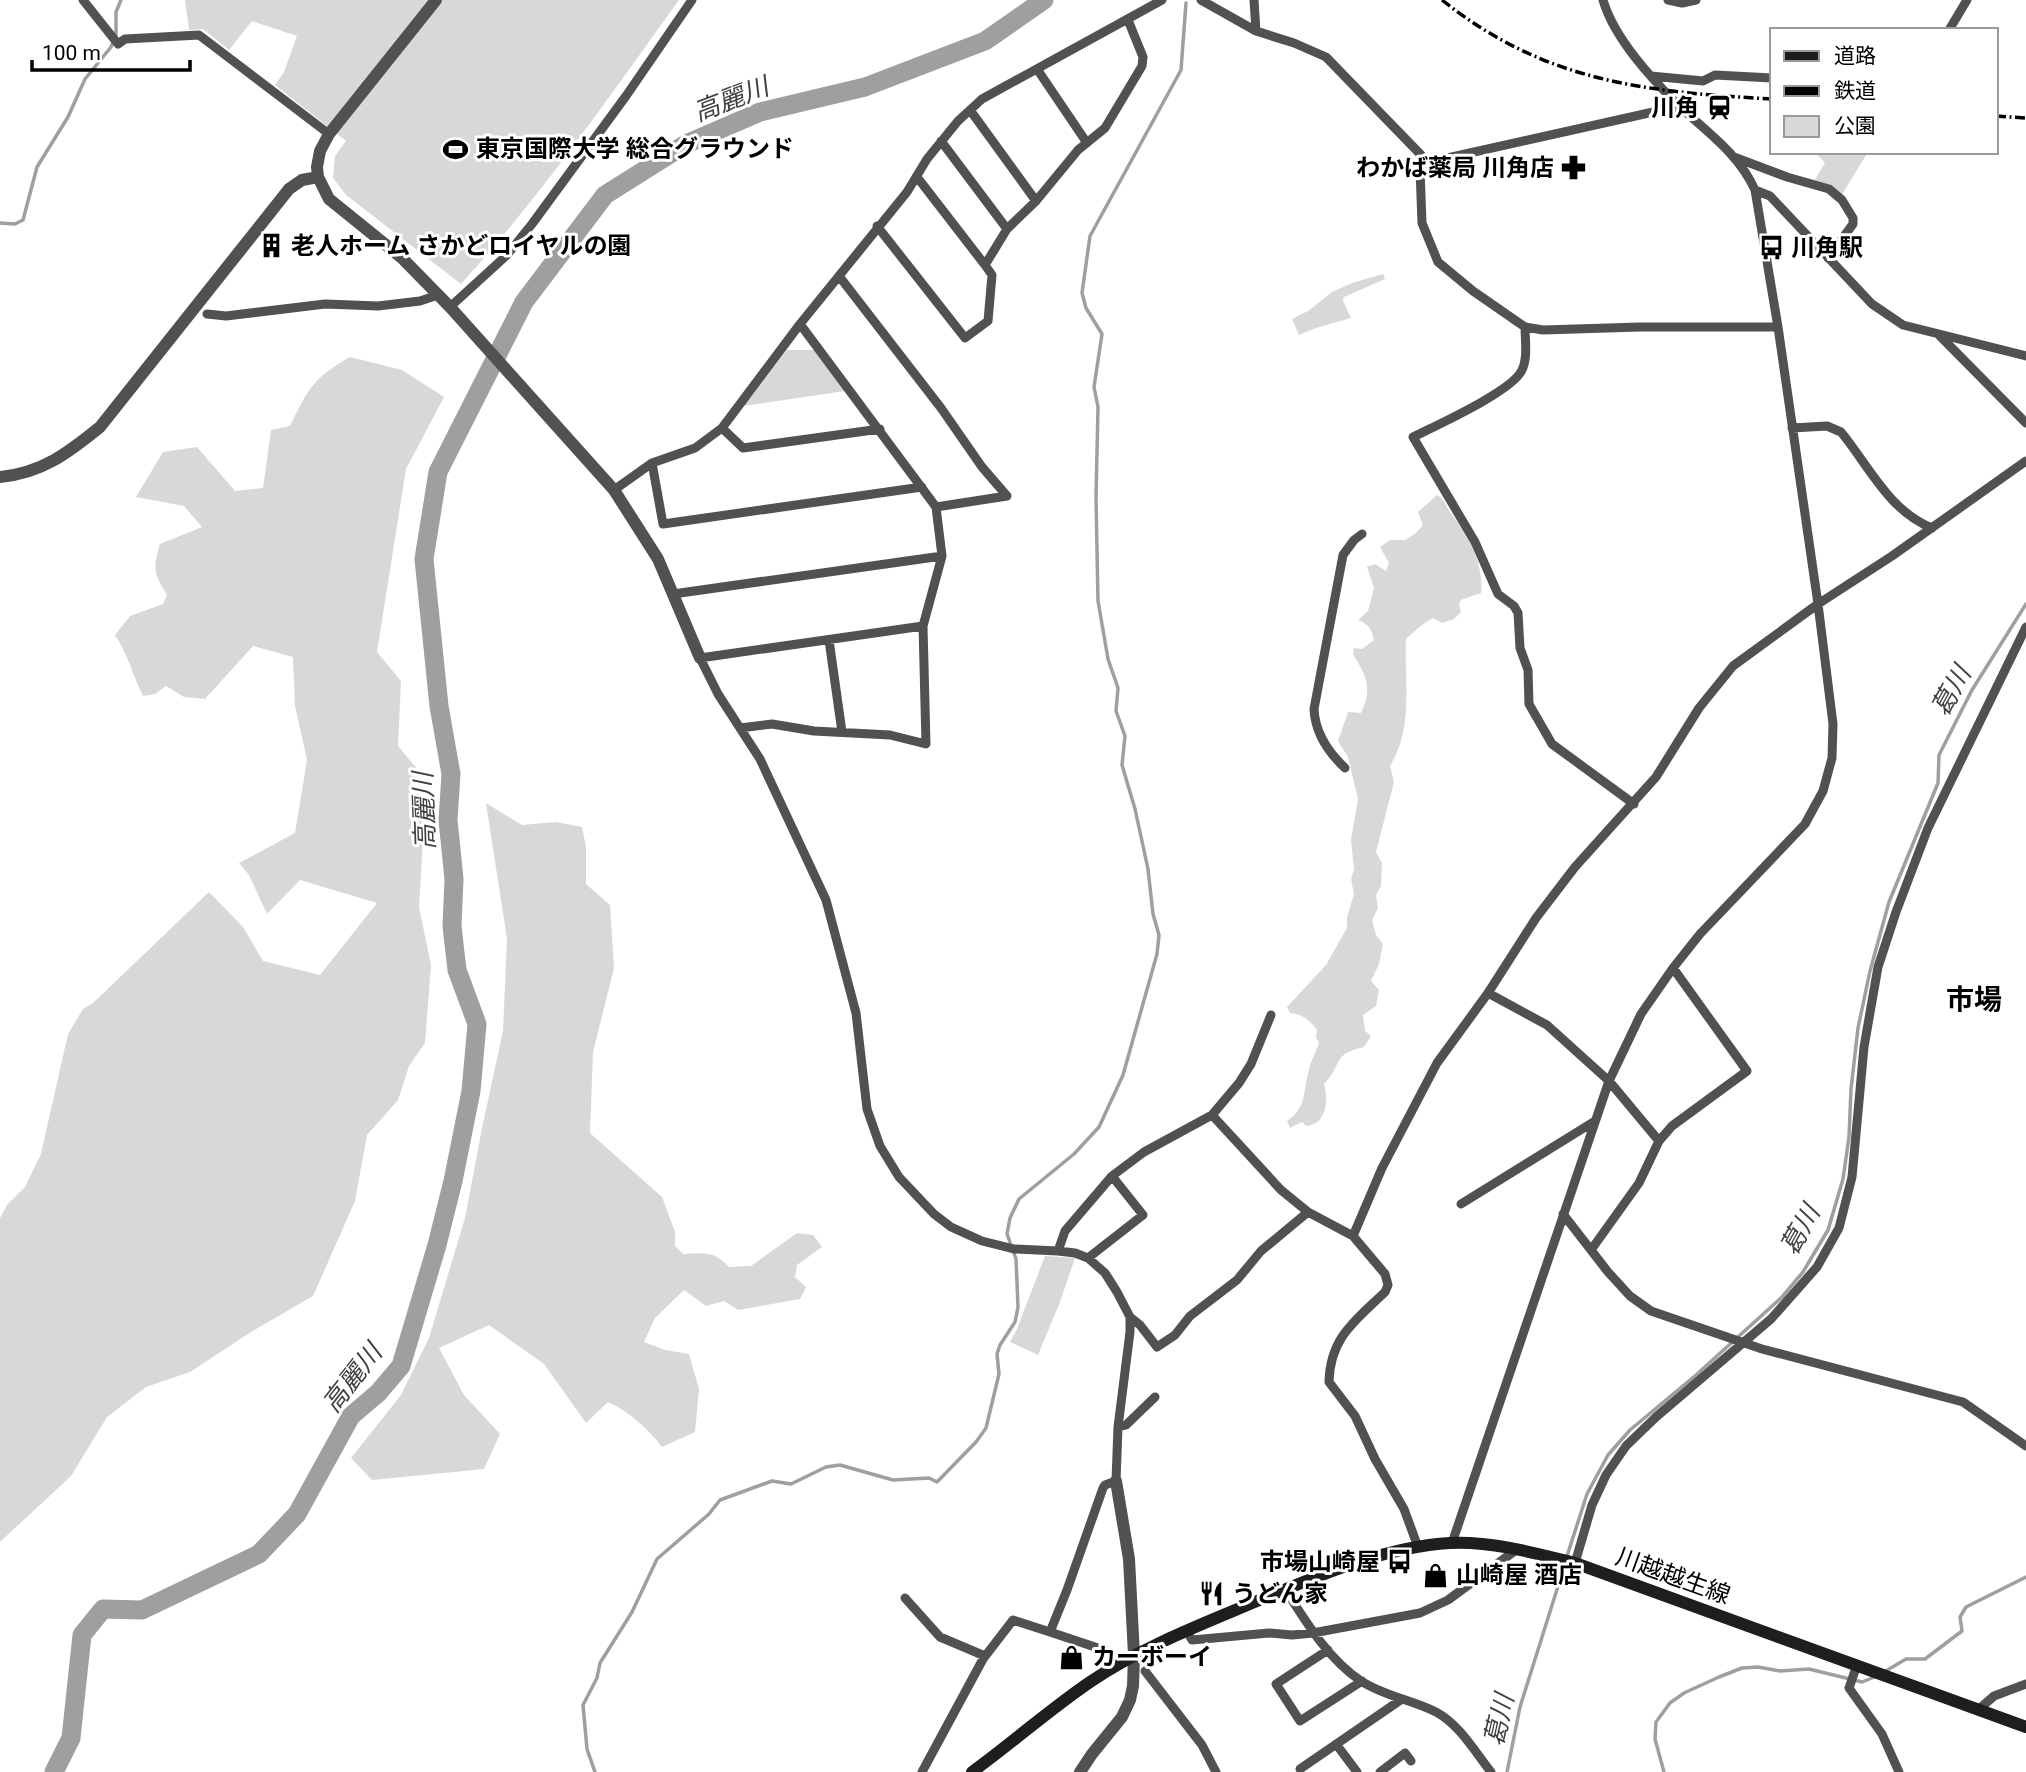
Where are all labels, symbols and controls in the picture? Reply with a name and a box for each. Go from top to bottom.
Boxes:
scale bar [32,28,189,72]
legend [1770,28,1998,154]
text: 100 m [42,41,101,65]
text: 道路 [1834,44,1876,68]
water label: 高麗川 [689,70,776,127]
text: 鉄道 [1834,79,1876,103]
place label: 川角 [1651,94,1699,122]
station icon: 川角 [1705,94,1733,122]
text: 公園 [1834,114,1876,138]
sports icon: 東京国際大学 総合グラウンド [442,135,470,163]
place label: 東京国際大学 総合グラウンド [476,135,794,163]
place label: わかば薬局 川角店 [1356,154,1554,182]
pharmacy icon: わかば薬局 川角店 [1560,154,1588,182]
building icon: 老人ホーム さかどロイヤルの園 [257,232,285,260]
place label: 老人ホーム さかどロイヤルの園 [291,232,632,260]
bus stop icon: 川角駅 [1757,234,1785,262]
place label: 川角駅 [1791,234,1863,262]
water label: 葛川 [1925,658,1978,721]
water label: 高麗川 [408,769,440,851]
district label: 市場 [1946,983,2002,1016]
water label: 葛川 [1774,1197,1827,1260]
water label: 高麗川 [316,1336,390,1418]
street label: 川越越生線 [1612,1542,1734,1610]
place label: 市場山崎屋 [1260,1548,1380,1576]
bus stop icon: 市場山崎屋 [1386,1548,1414,1576]
shop icon: 山崎屋 酒店 [1422,1561,1450,1589]
place label: 山崎屋 酒店 [1456,1561,1582,1589]
restaurant icon: うどん家 [1198,1580,1226,1608]
place label: うどん家 [1232,1580,1328,1608]
shop icon: カーボーイ [1058,1643,1086,1671]
place label: カーボーイ [1092,1643,1212,1671]
water label: 葛川 [1479,1688,1520,1749]

